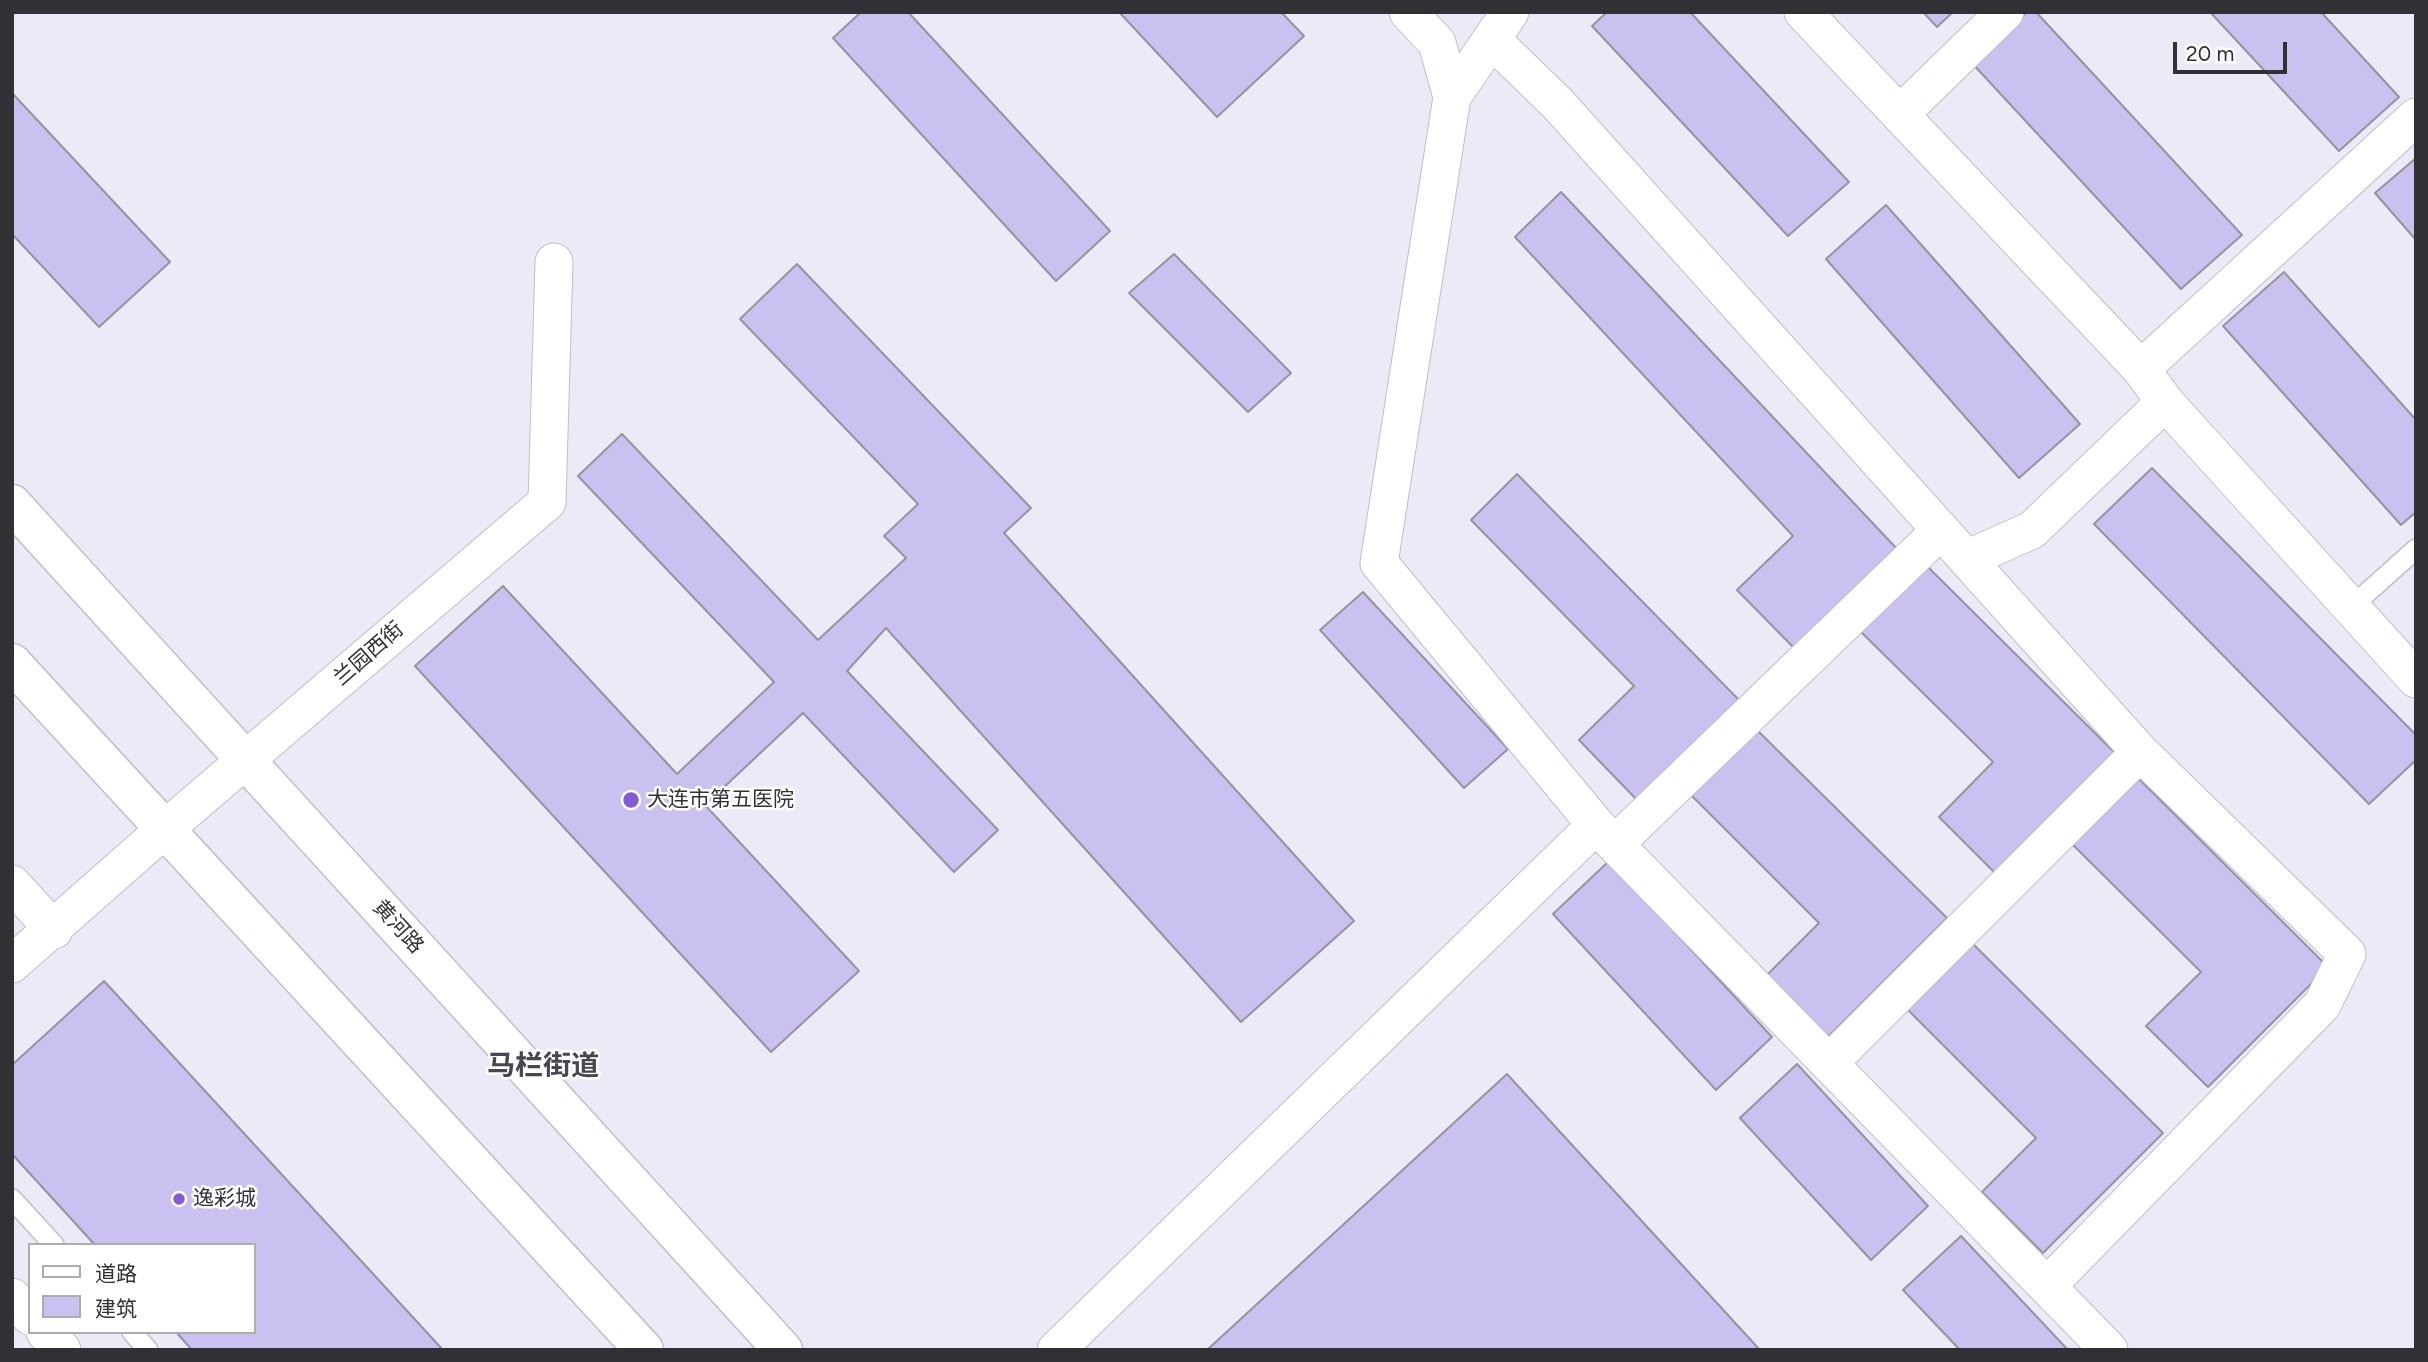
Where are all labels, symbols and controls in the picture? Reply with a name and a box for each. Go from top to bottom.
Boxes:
scale bar [2176,28,2290,72]
text: 20 m [2186,41,2234,66]
street label: 兰园西街 [329,617,409,691]
place label: 大连市第五医院 [647,787,794,813]
marker: 大连市第五医院 [621,790,641,810]
street label: 黄河路 [368,895,428,959]
district label: 马栏街道 [487,1050,599,1084]
place label: 逸彩城 [193,1186,256,1212]
marker: 逸彩城 [171,1191,187,1207]
legend [28,1243,256,1334]
text: 道路 [95,1261,137,1286]
text: 建筑 [95,1296,137,1321]

